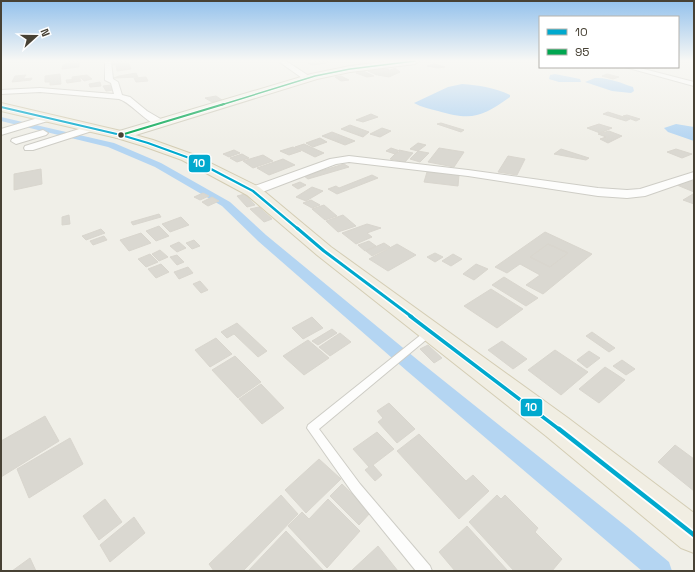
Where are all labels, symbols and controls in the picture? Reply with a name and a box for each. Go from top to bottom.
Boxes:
north arrow [16,16,56,56]
legend [539,16,679,68]
text: 10 [575,24,588,40]
text: N [37,26,53,38]
text: 95 [575,44,590,60]
unlabelled marker [116,130,126,140]
line badge: 10 [188,154,211,173]
text: 10 [193,156,205,170]
line badge: 10 [520,398,543,417]
text: 10 [525,400,537,414]

